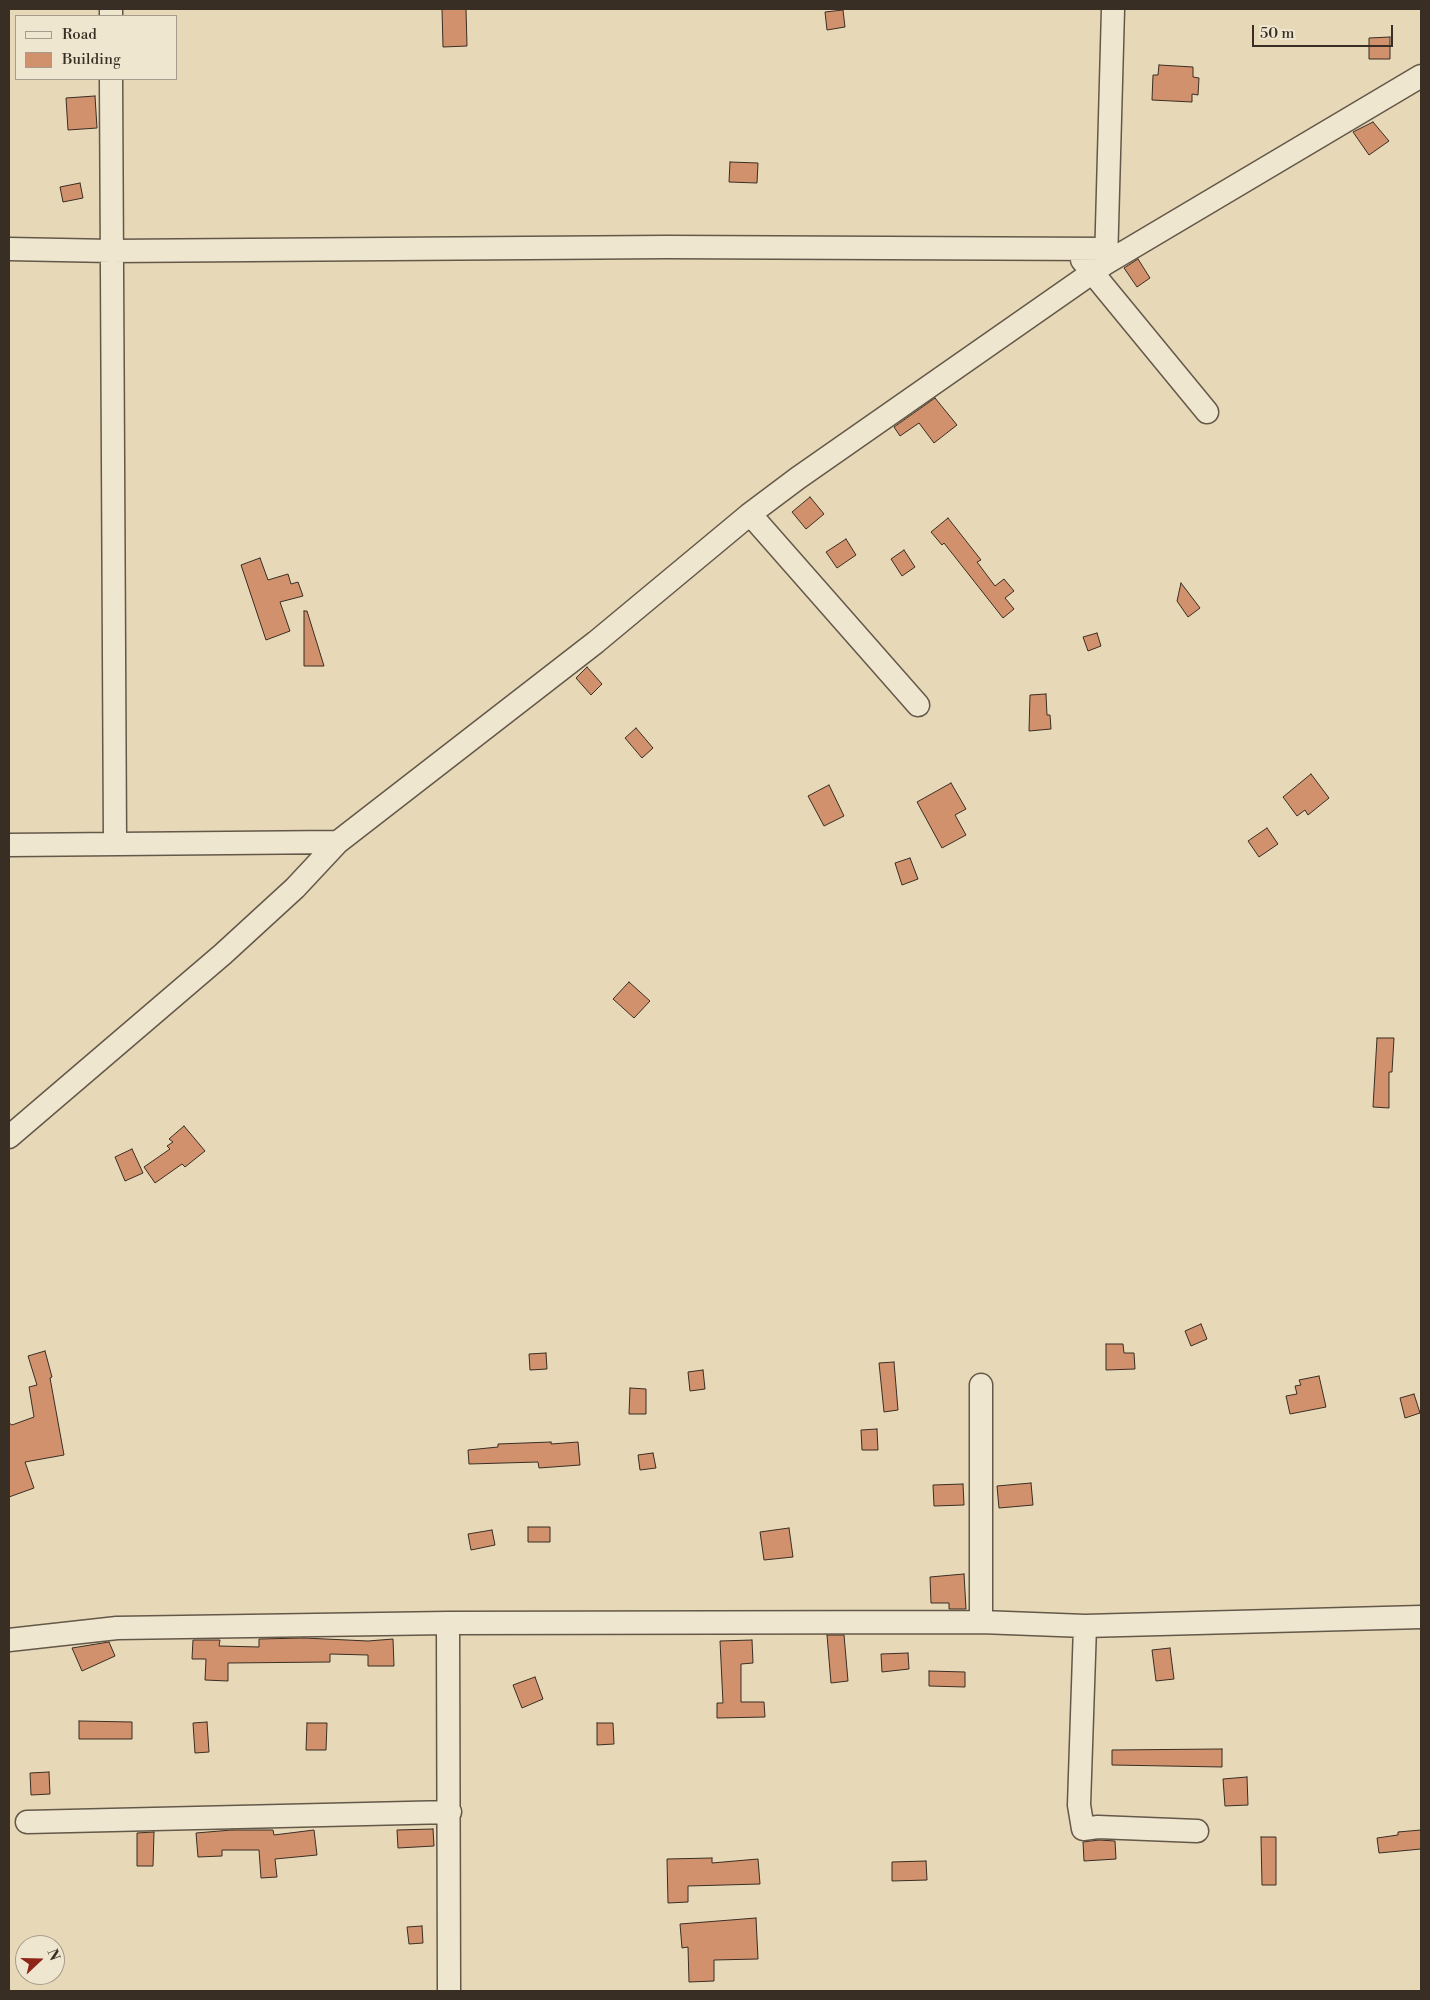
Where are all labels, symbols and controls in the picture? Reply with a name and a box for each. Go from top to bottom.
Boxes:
legend [15,15,178,80]
scale bar [1255,15,1396,47]
text: 50 m [1260,24,1294,43]
text: Road [62,25,97,44]
text: Building [62,50,121,69]
north arrow [15,1935,65,1985]
text: N [43,1947,63,1963]

